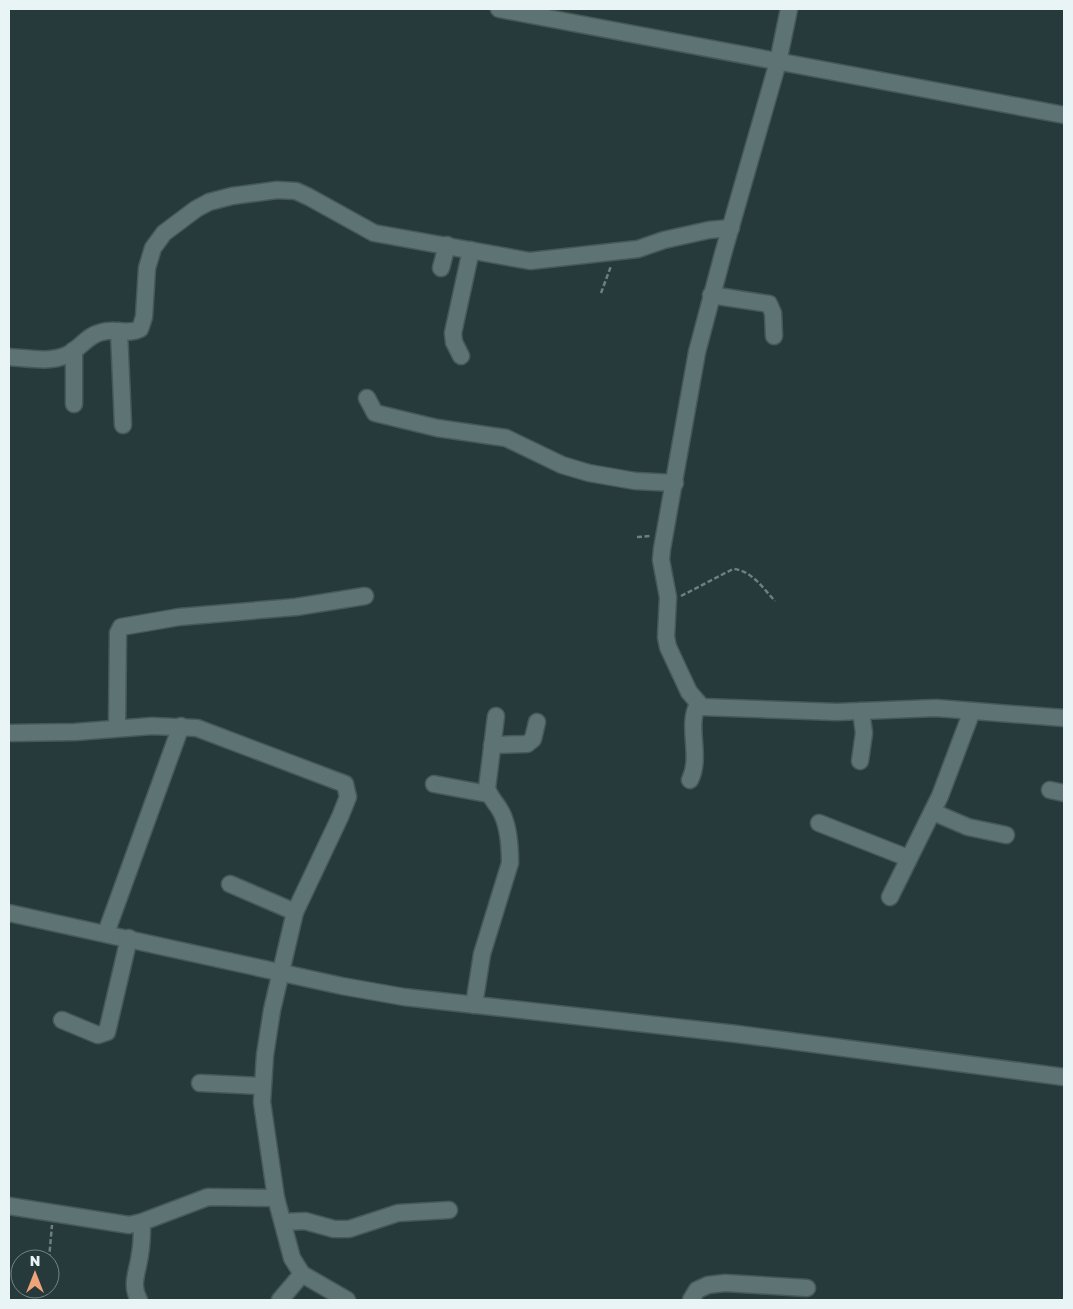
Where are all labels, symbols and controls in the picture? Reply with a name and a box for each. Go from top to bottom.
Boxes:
north arrow [10,1249,60,1299]
text: N [30,1252,40,1269]

